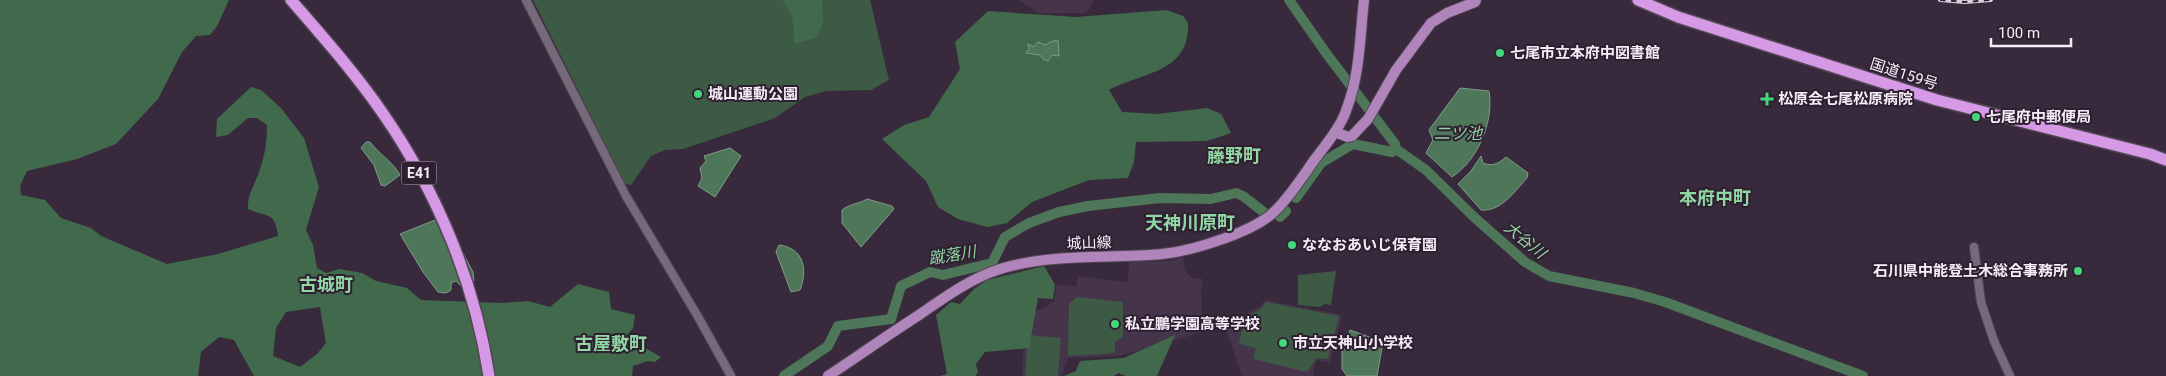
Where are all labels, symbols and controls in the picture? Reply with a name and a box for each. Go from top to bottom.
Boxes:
scale bar [1991,15,2071,47]
text: 100 m [1998,24,2040,42]
place label: 七尾市立本府中図書館 [1510,44,1660,62]
marker: 七尾市立本府中図書館 [1494,47,1506,59]
street label: 国道159号 [1868,55,1940,93]
place label: 城山運動公園 [708,85,798,103]
marker: 城山運動公園 [692,88,704,100]
place label: 松原会七尾松原病院 [1778,90,1913,108]
marker: 松原会七尾松原病院 [1760,92,1774,106]
place label: 七尾府中郵便局 [1986,108,2091,126]
marker: 七尾府中郵便局 [1970,111,1982,123]
water label: 二ツ池 [1434,124,1484,143]
district label: 藤野町 [1207,145,1261,166]
road number: E41 [402,162,436,184]
district label: 本府中町 [1679,187,1751,208]
district label: 天神川原町 [1145,212,1235,233]
water label: 大谷川 [1500,218,1551,264]
street label: 城山線 [1066,233,1112,253]
place label: ななおあいじ保育園 [1302,236,1437,254]
marker: ななおあいじ保育園 [1286,239,1298,251]
water label: 蹴落川 [927,242,979,268]
place label: 石川県中能登土木総合事務所 [1873,262,2068,280]
marker: 石川県中能登土木総合事務所 [2072,265,2084,277]
district label: 古城町 [299,274,353,295]
place label: 私立鵬学園高等学校 [1125,315,1260,333]
marker: 私立鵬学園高等学校 [1109,318,1121,330]
district label: 古屋敷町 [575,333,647,354]
place label: 市立天神山小学校 [1293,334,1413,352]
marker: 市立天神山小学校 [1277,337,1289,349]

